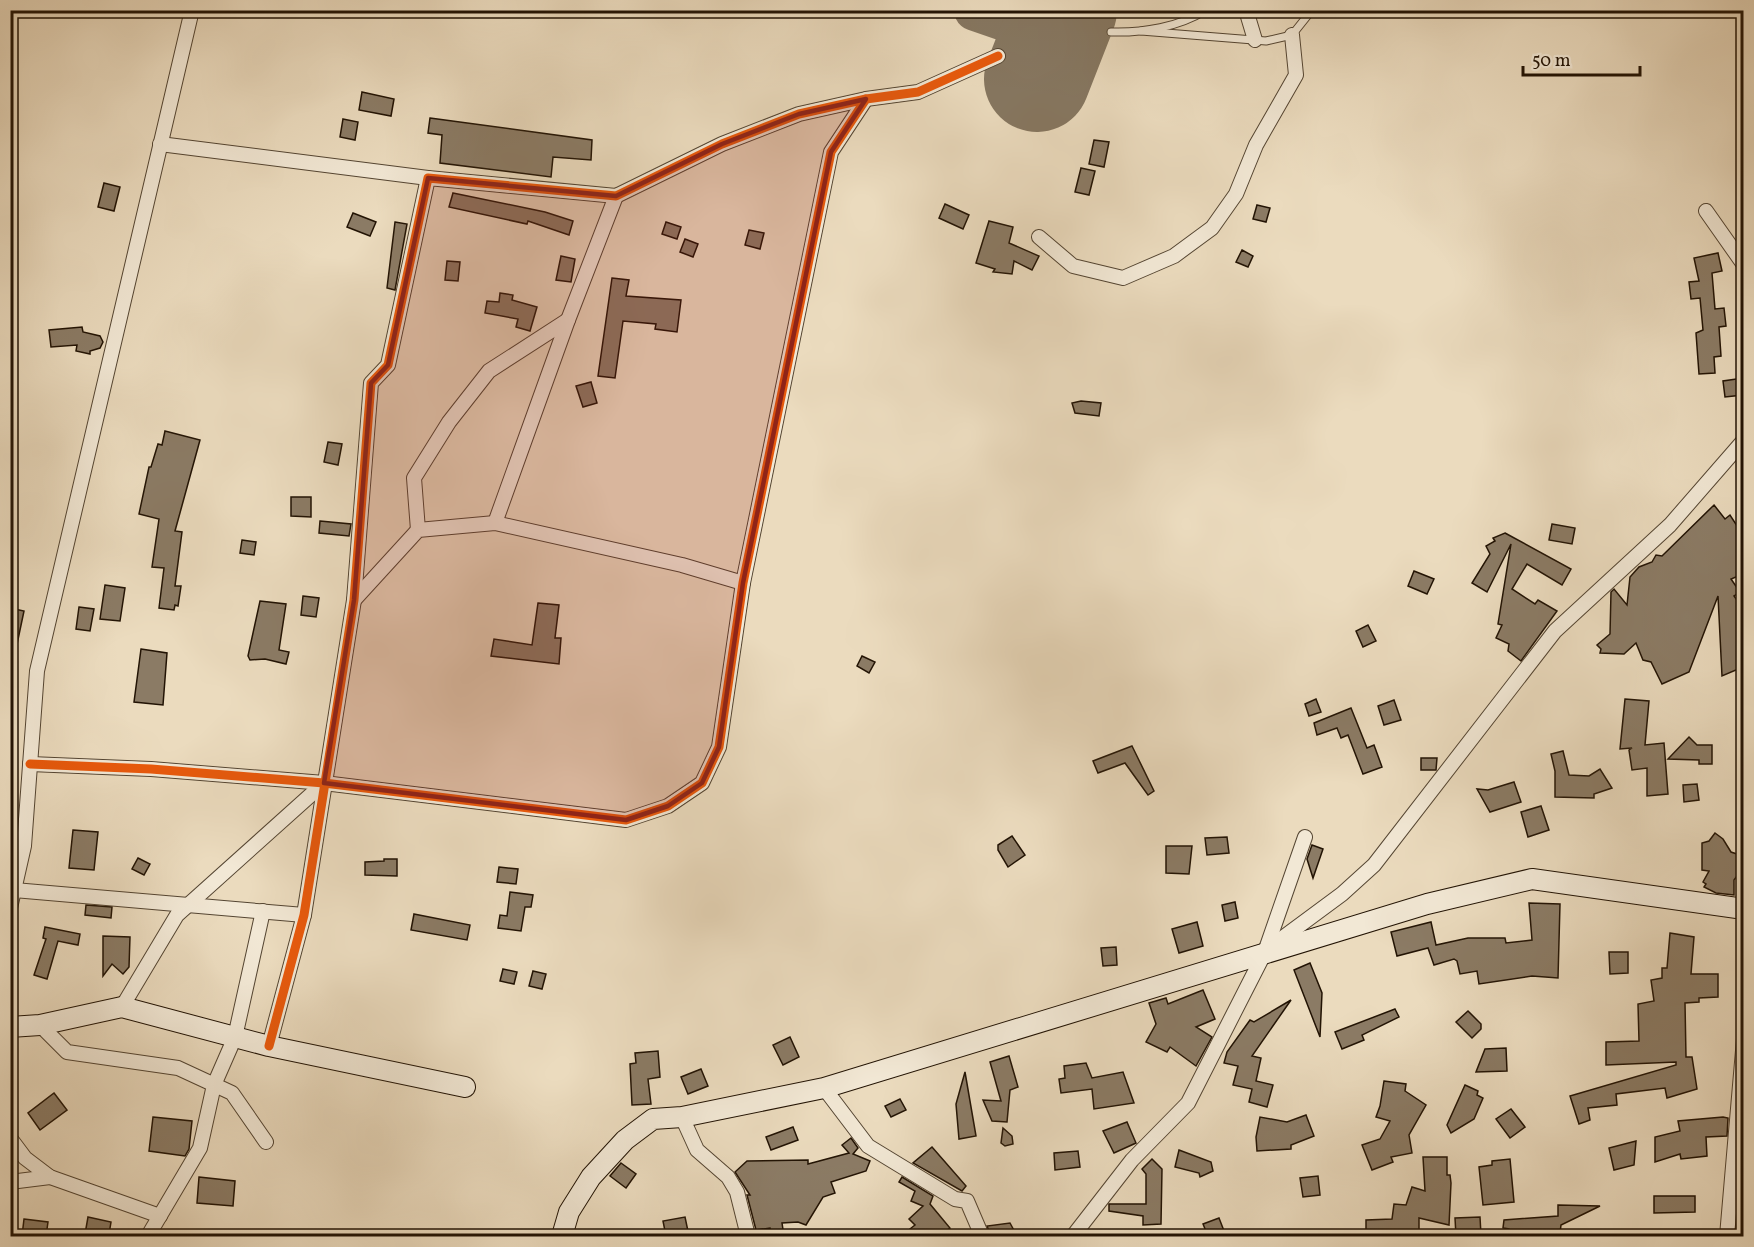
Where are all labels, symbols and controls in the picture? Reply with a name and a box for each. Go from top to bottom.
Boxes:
scale bar [1523,39,1640,77]
text: 50 m [1532,49,1571,74]

